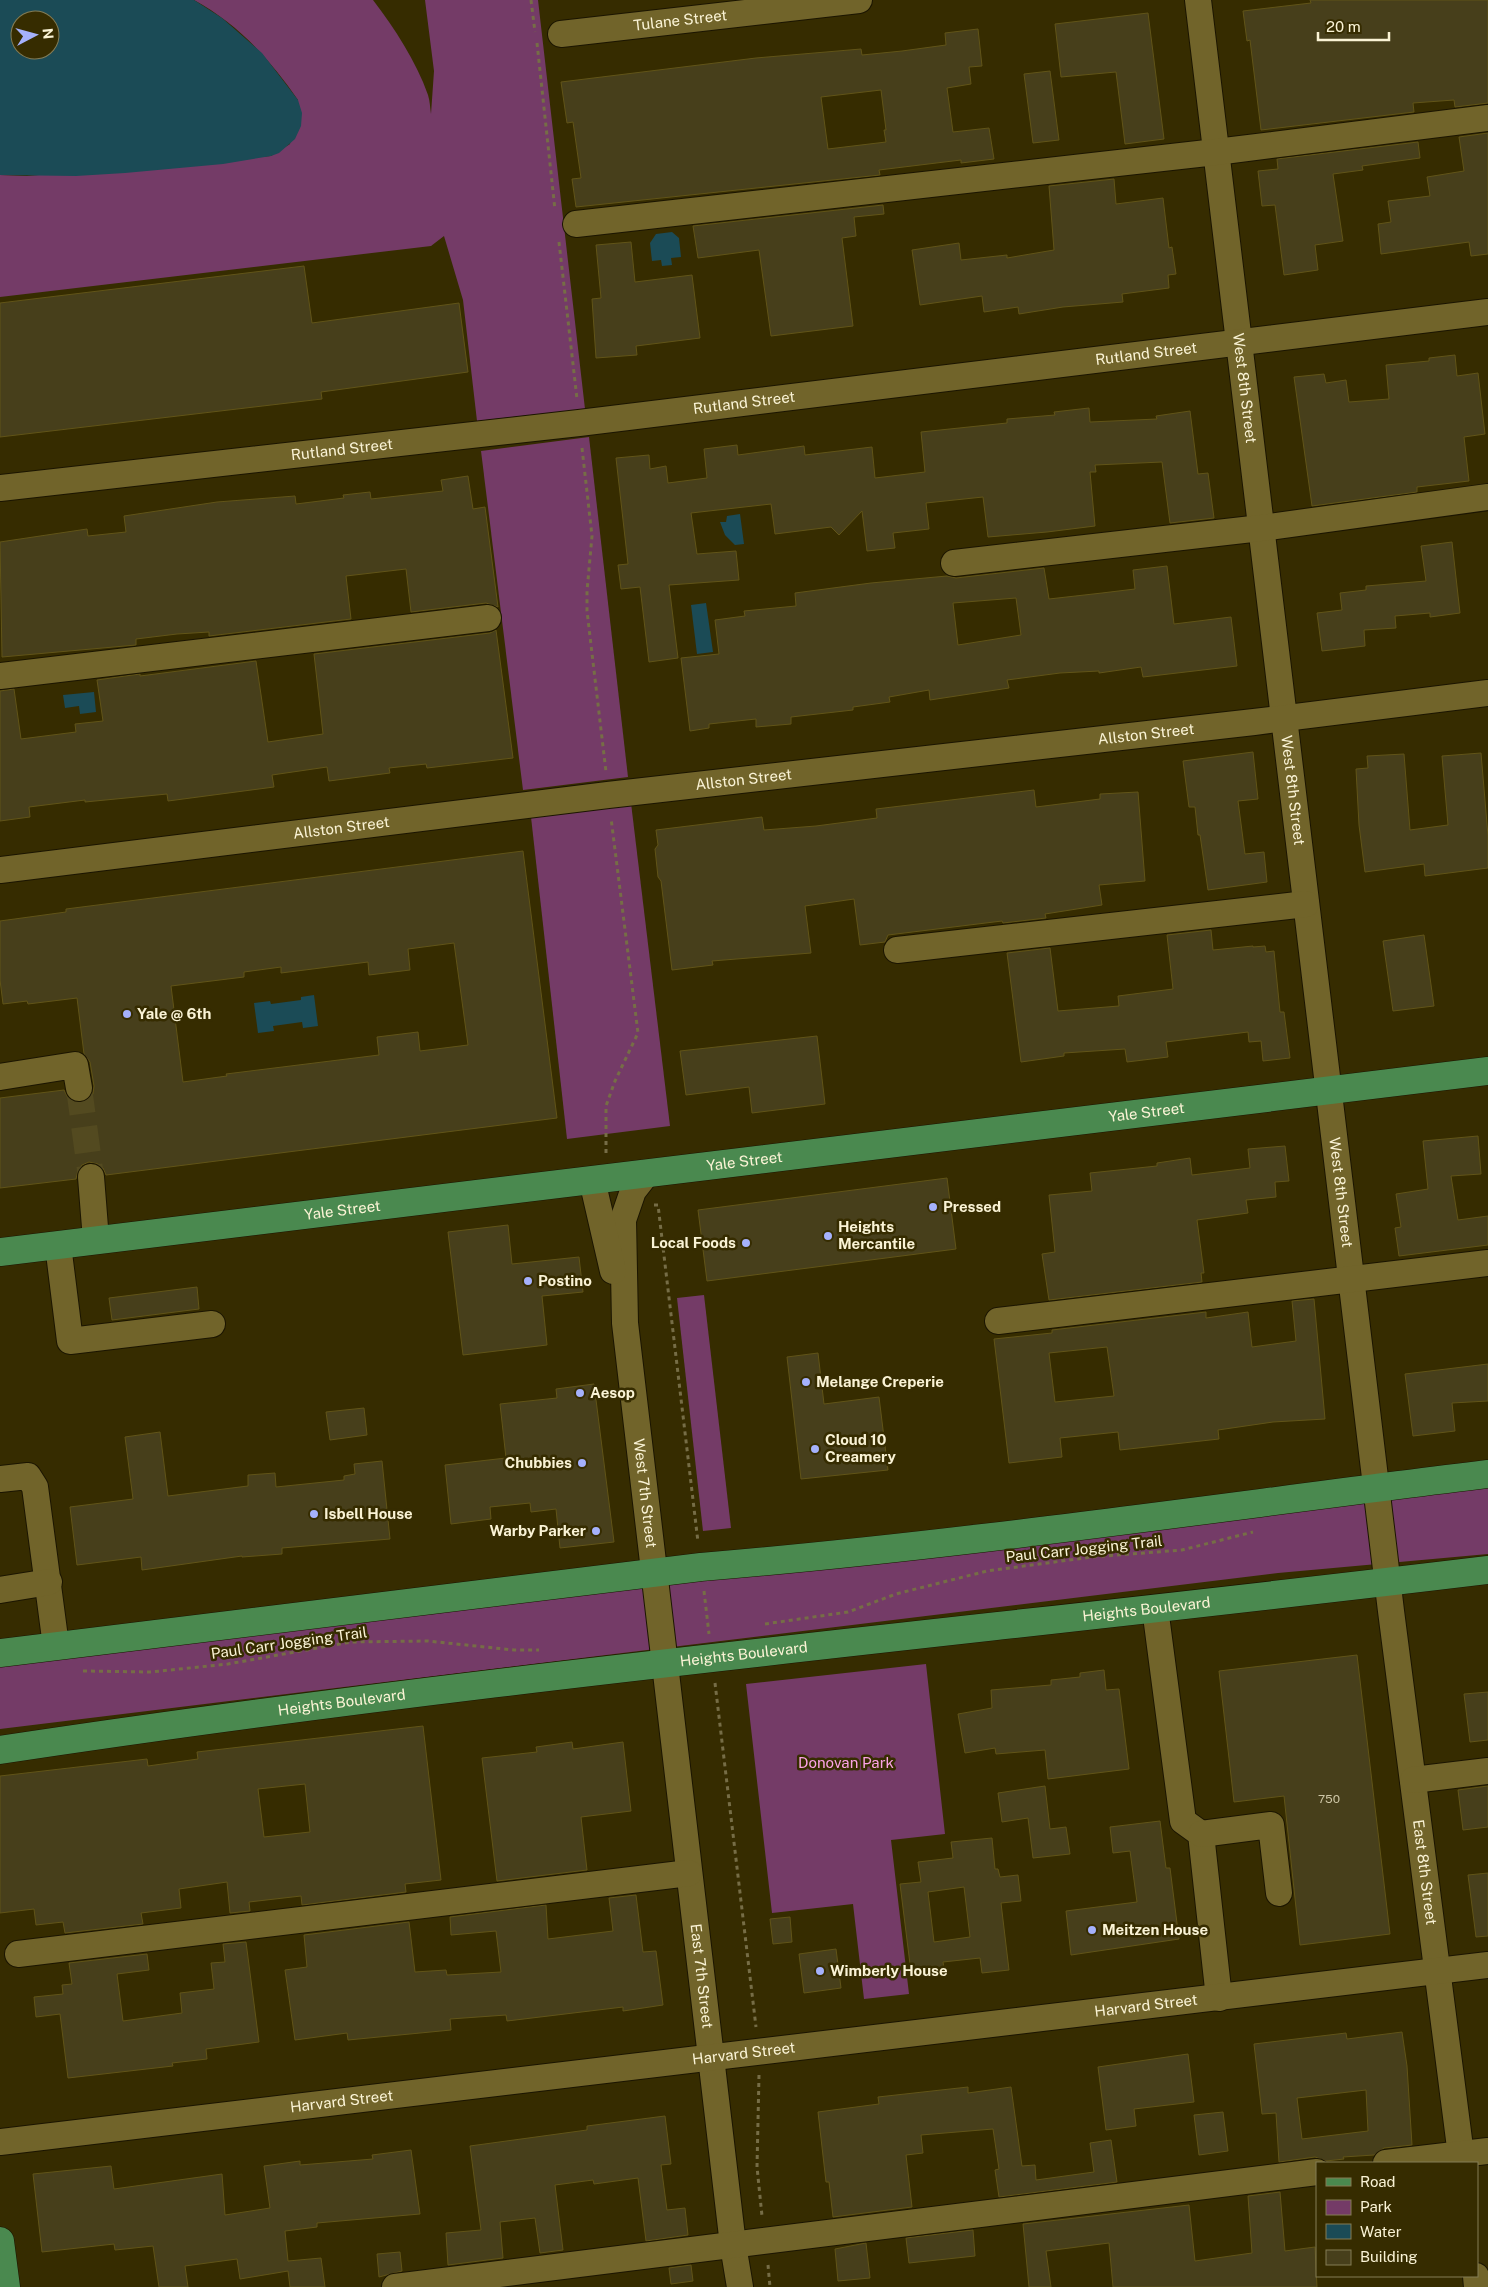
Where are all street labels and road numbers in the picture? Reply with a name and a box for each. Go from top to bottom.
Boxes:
street label: Tulane Street [632,6,728,34]
street label: West 8th Street [1230,332,1260,444]
street label: Rutland Street [1094,339,1198,368]
street label: Rutland Street [692,388,796,417]
street label: Rutland Street [290,435,394,463]
street label: Allston Street [1097,720,1195,748]
street label: West 8th Street [1278,734,1308,846]
street label: Allston Street [694,765,793,793]
street label: Allston Street [292,813,391,842]
street label: Yale Street [1107,1099,1186,1125]
street label: West 8th Street [1326,1136,1356,1249]
street label: Yale Street [705,1148,784,1174]
street label: Yale Street [303,1197,382,1223]
street label: West 7th Street [631,1438,660,1549]
street label: Paul Carr Jogging Trail [1005,1532,1163,1565]
street label: Heights Boulevard [1081,1593,1211,1625]
street label: Paul Carr Jogging Trail [210,1623,368,1662]
street label: Heights Boulevard [679,1638,809,1670]
street label: Heights Boulevard [277,1685,406,1719]
street label: East 8th Street [1410,1819,1440,1926]
street label: East 7th Street [687,1923,717,2029]
street label: Harvard Street [1093,1991,1199,2020]
street label: Harvard Street [691,2038,796,2068]
street label: Harvard Street [289,2086,394,2115]

